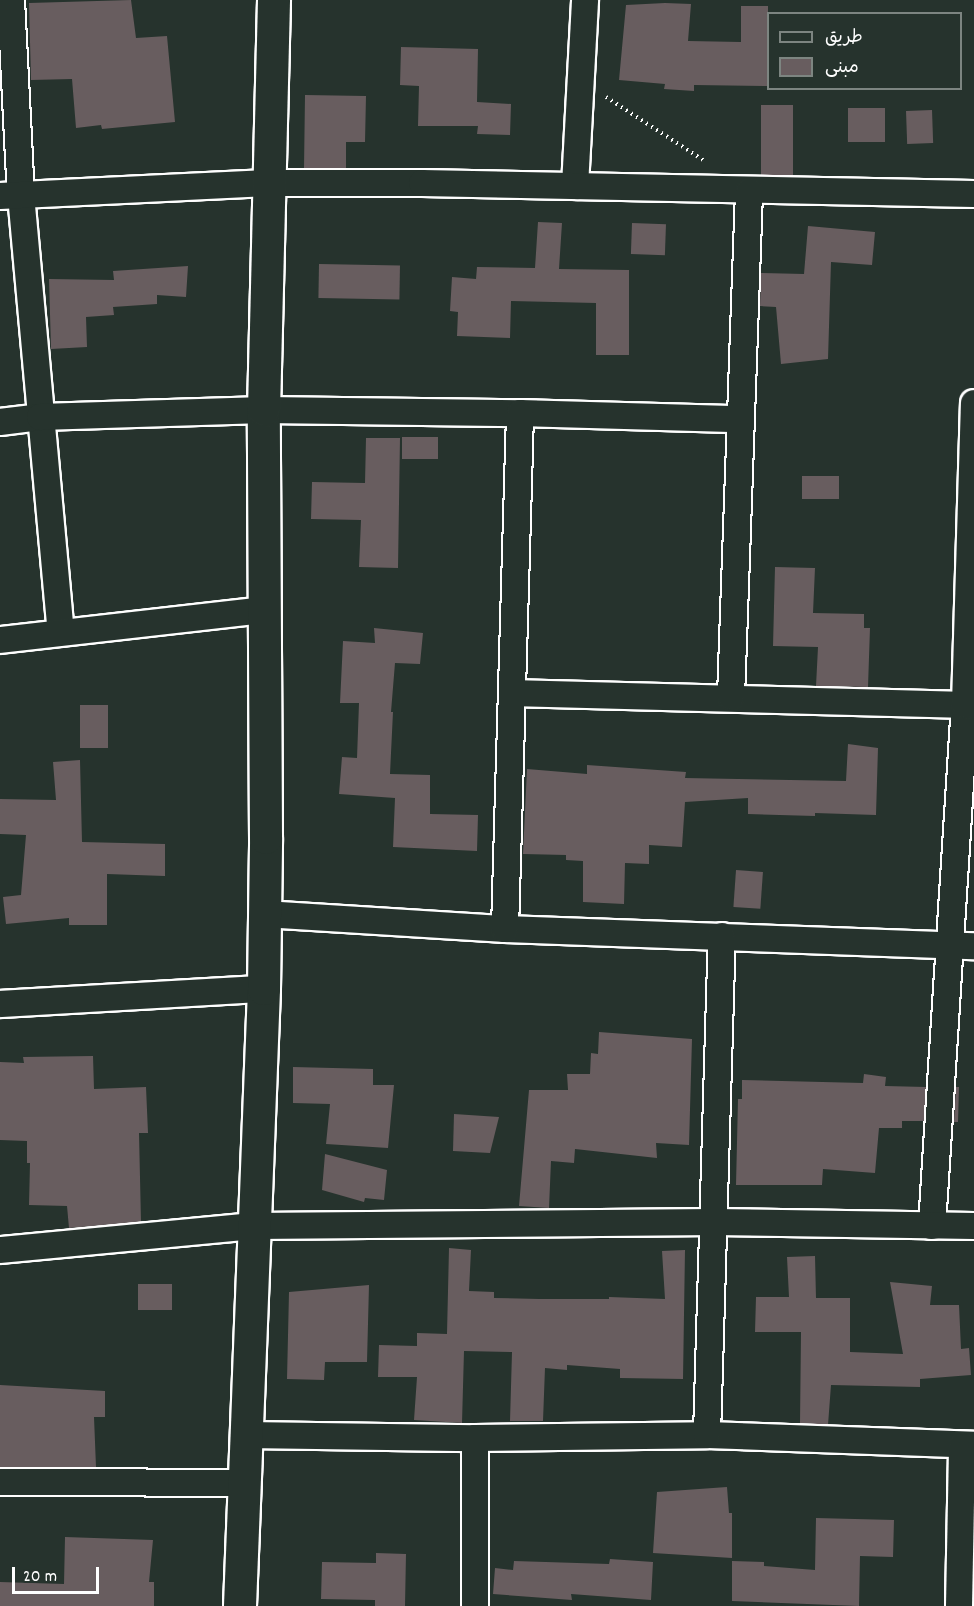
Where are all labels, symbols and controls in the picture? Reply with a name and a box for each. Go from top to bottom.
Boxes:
legend [767,12,962,90]
text: طريق [825,26,863,51]
text: مبنى [825,56,859,81]
scale bar [15,1555,102,1593]
text: 20 m [23,1565,57,1590]

